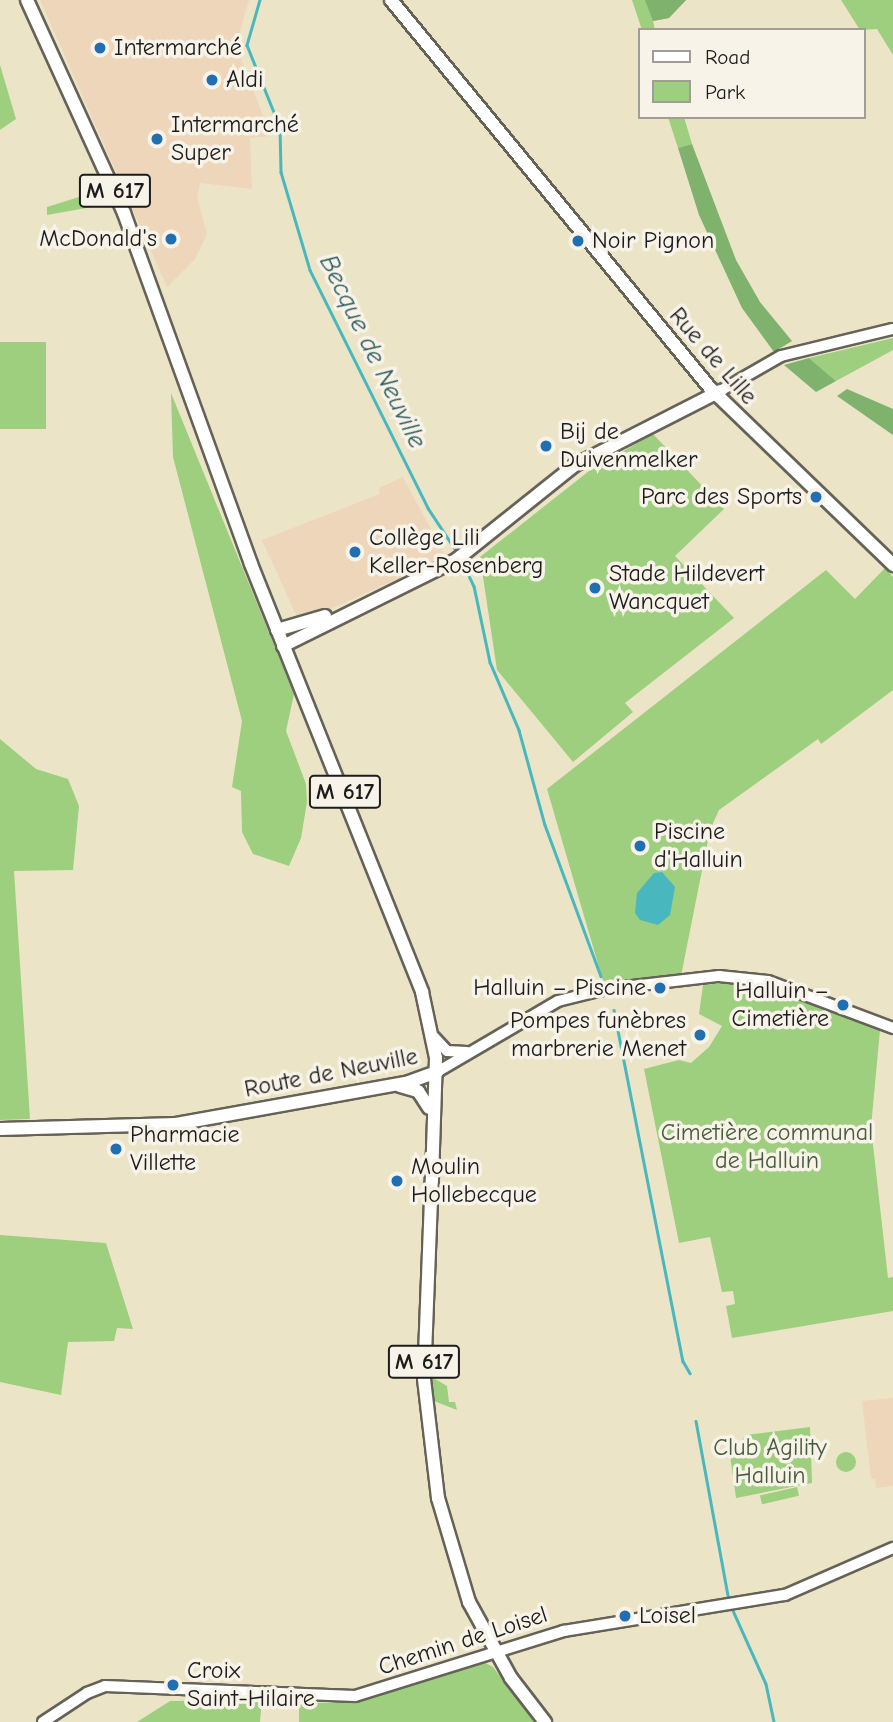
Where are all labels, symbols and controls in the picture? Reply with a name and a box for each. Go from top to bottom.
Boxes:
legend [638,28,865,119]
place label: Intermarché [114,34,242,62]
marker: Intermarché [92,40,108,56]
text: Road [705,45,750,69]
place label: Aldi [226,66,263,94]
marker: Aldi [204,72,220,88]
text: Park [705,80,745,104]
place label: Intermarché Super [171,111,299,167]
marker: Intermarché Super [149,131,165,147]
road number: M 617 [78,172,152,210]
place label: McDonald's [39,225,157,253]
place label: Noir Pignon [592,227,714,255]
marker: McDonald's [163,231,179,247]
marker: Noir Pignon [570,233,586,249]
water label: Becque de Neuville [312,250,432,454]
street label: Rue de Lille [663,302,763,410]
place label: Bij de Duivenmelker [560,418,697,474]
marker: Bij de Duivenmelker [538,438,554,454]
place label: Parc des Sports [641,483,802,511]
marker: Parc des Sports [808,489,824,505]
place label: Collège Lili Keller-Rosenberg [369,524,543,580]
marker: Collège Lili Keller-Rosenberg [347,544,363,560]
place label: Stade Hildevert Wancquet [609,560,764,616]
marker: Stade Hildevert Wancquet [587,580,603,596]
road number: M 617 [308,772,382,812]
place label: Piscine d'Halluin [654,818,743,874]
marker: Piscine d'Halluin [632,838,648,854]
place label: Halluin – Piscine [473,974,646,1002]
place label: Halluin – Cimetière [732,977,829,1033]
marker: Halluin – Piscine [652,980,668,996]
marker: Halluin – Cimetière [835,997,851,1013]
place label: Pompes funèbres marbrerie Menet [510,1007,686,1063]
marker: Pompes funèbres marbrerie Menet [692,1027,708,1043]
street label: Route de Neuville [242,1042,420,1104]
park label: Cimetière communal de Halluin [661,1119,873,1175]
place label: Pharmacie Villette [130,1121,239,1177]
marker: Pharmacie Villette [108,1141,124,1157]
place label: Moulin Hollebecque [411,1153,537,1209]
marker: Moulin Hollebecque [389,1173,405,1189]
road number: M 617 [387,1343,461,1382]
park label: Club Agility Halluin [713,1434,827,1490]
street label: Chemin de Loisel [375,1600,551,1682]
place label: Loisel [639,1602,696,1630]
marker: Loisel [617,1608,633,1624]
place label: Croix Saint-Hilaire [187,1657,315,1713]
marker: Croix Saint-Hilaire [165,1677,181,1693]

